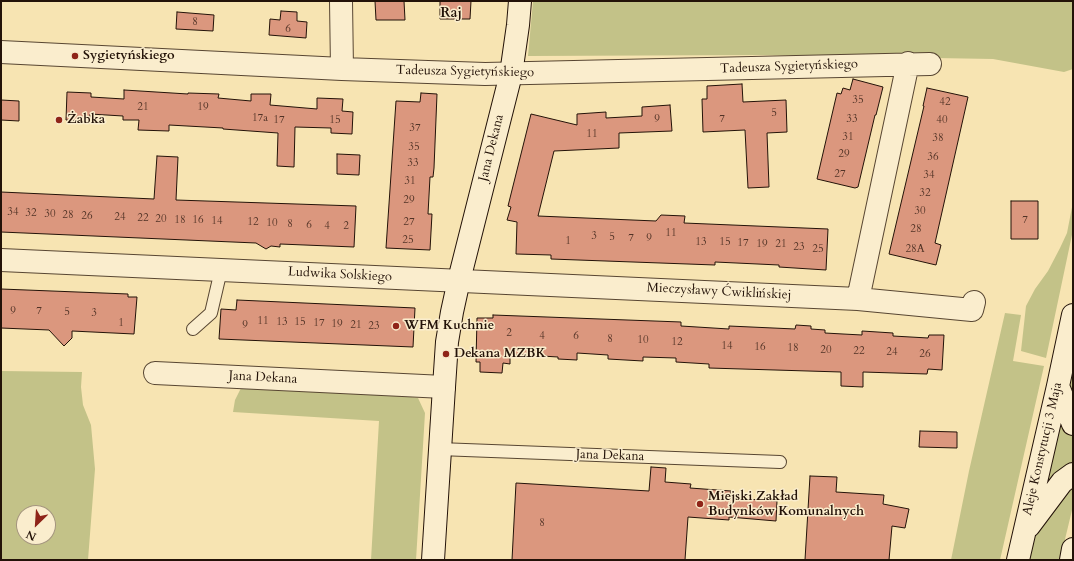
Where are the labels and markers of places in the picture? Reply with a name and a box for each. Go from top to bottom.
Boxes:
place label: Sygietyńskiego [83,48,174,64]
marker: Sygietyńskiego [70,51,80,61]
place label: Żabka [67,112,105,128]
marker: Żabka [54,115,64,125]
place label: WFM Kuchnie [404,318,494,334]
marker: WFM Kuchnie [391,321,401,331]
place label: Dekana MZBK [454,346,546,362]
marker: Dekana MZBK [441,349,451,359]
place label: Miejski Zakład Budynków Komunalnych [708,489,864,520]
marker: Miejski Zakład Budynków Komunalnych [695,499,705,509]

